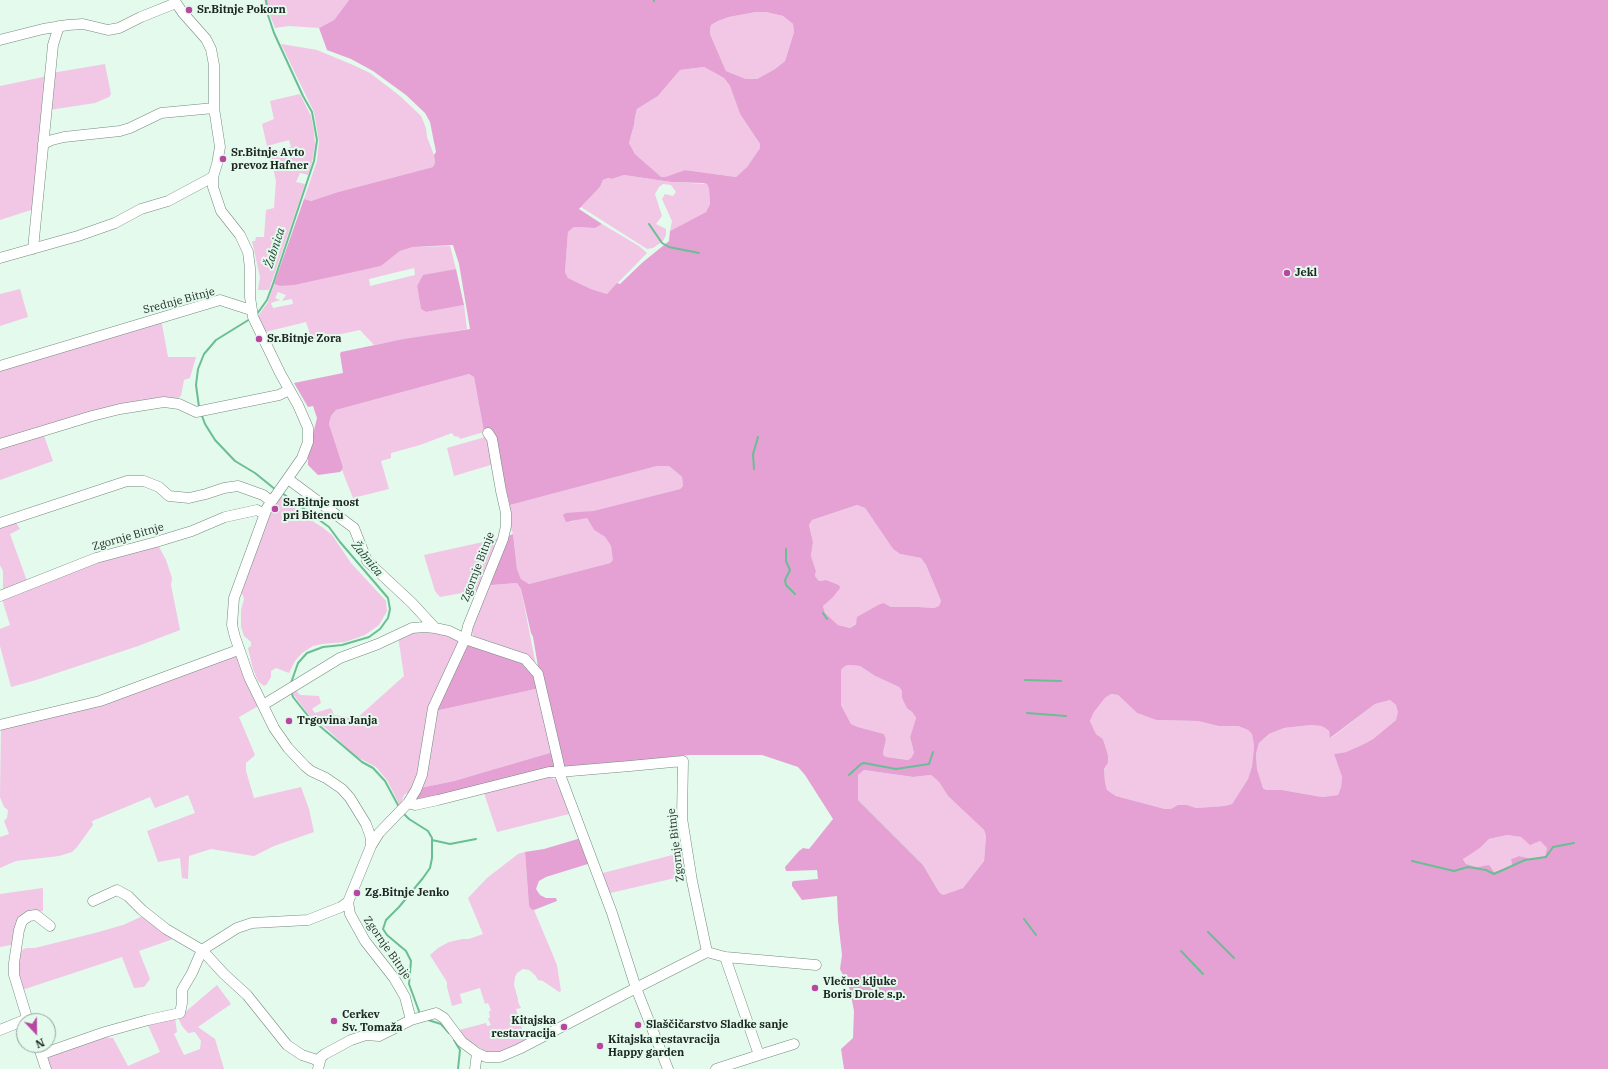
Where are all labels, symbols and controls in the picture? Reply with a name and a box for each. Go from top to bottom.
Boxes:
place label: Sr.Bitnje Pokorn [197,3,286,17]
marker: Sr.Bitnje Pokorn [184,5,194,15]
place label: Sr.Bitnje Avto prevoz Hafner [231,146,308,172]
marker: Sr.Bitnje Avto prevoz Hafner [218,154,228,164]
water label: Žabnica [262,226,288,270]
place label: Jekl [1295,266,1317,280]
marker: Jekl [1282,268,1292,278]
street label: Srednje Bitnje [142,285,216,317]
place label: Sr.Bitnje Zora [267,332,342,346]
marker: Sr.Bitnje Zora [254,334,264,344]
place label: Sr.Bitnje most pri Bitencu [283,496,359,522]
marker: Sr.Bitnje most pri Bitencu [270,504,280,514]
street label: Zgornje Bitnje [91,520,165,554]
street label: Zgornje Bitnje [459,530,497,604]
water label: Žabnica [348,538,386,580]
place label: Trgovina Janja [297,714,377,728]
marker: Trgovina Janja [284,716,294,726]
street label: Zgornje Bitnje [665,808,687,882]
place label: Zg.Bitnje Jenko [365,886,449,900]
marker: Zg.Bitnje Jenko [352,888,362,898]
street label: Zgornje Bitnje [360,914,414,982]
place label: Vlečne kljuke Boris Drole s.p. [823,975,905,1001]
marker: Vlečne kljuke Boris Drole s.p. [810,983,820,993]
place label: Cerkev Sv. Tomaža [342,1008,403,1034]
north arrow [16,1013,56,1053]
place label: Kitajska restavracija [491,1014,556,1040]
marker: Cerkev Sv. Tomaža [329,1016,339,1026]
place label: Slaščičarstvo Sladke sanje [646,1018,788,1032]
marker: Slaščičarstvo Sladke sanje [633,1020,643,1030]
marker: Kitajska restavracija [559,1022,569,1032]
place label: Kitajska restavracija Happy garden [608,1033,720,1059]
text: N [33,1035,47,1051]
marker: Kitajska restavracija Happy garden [595,1041,605,1051]

